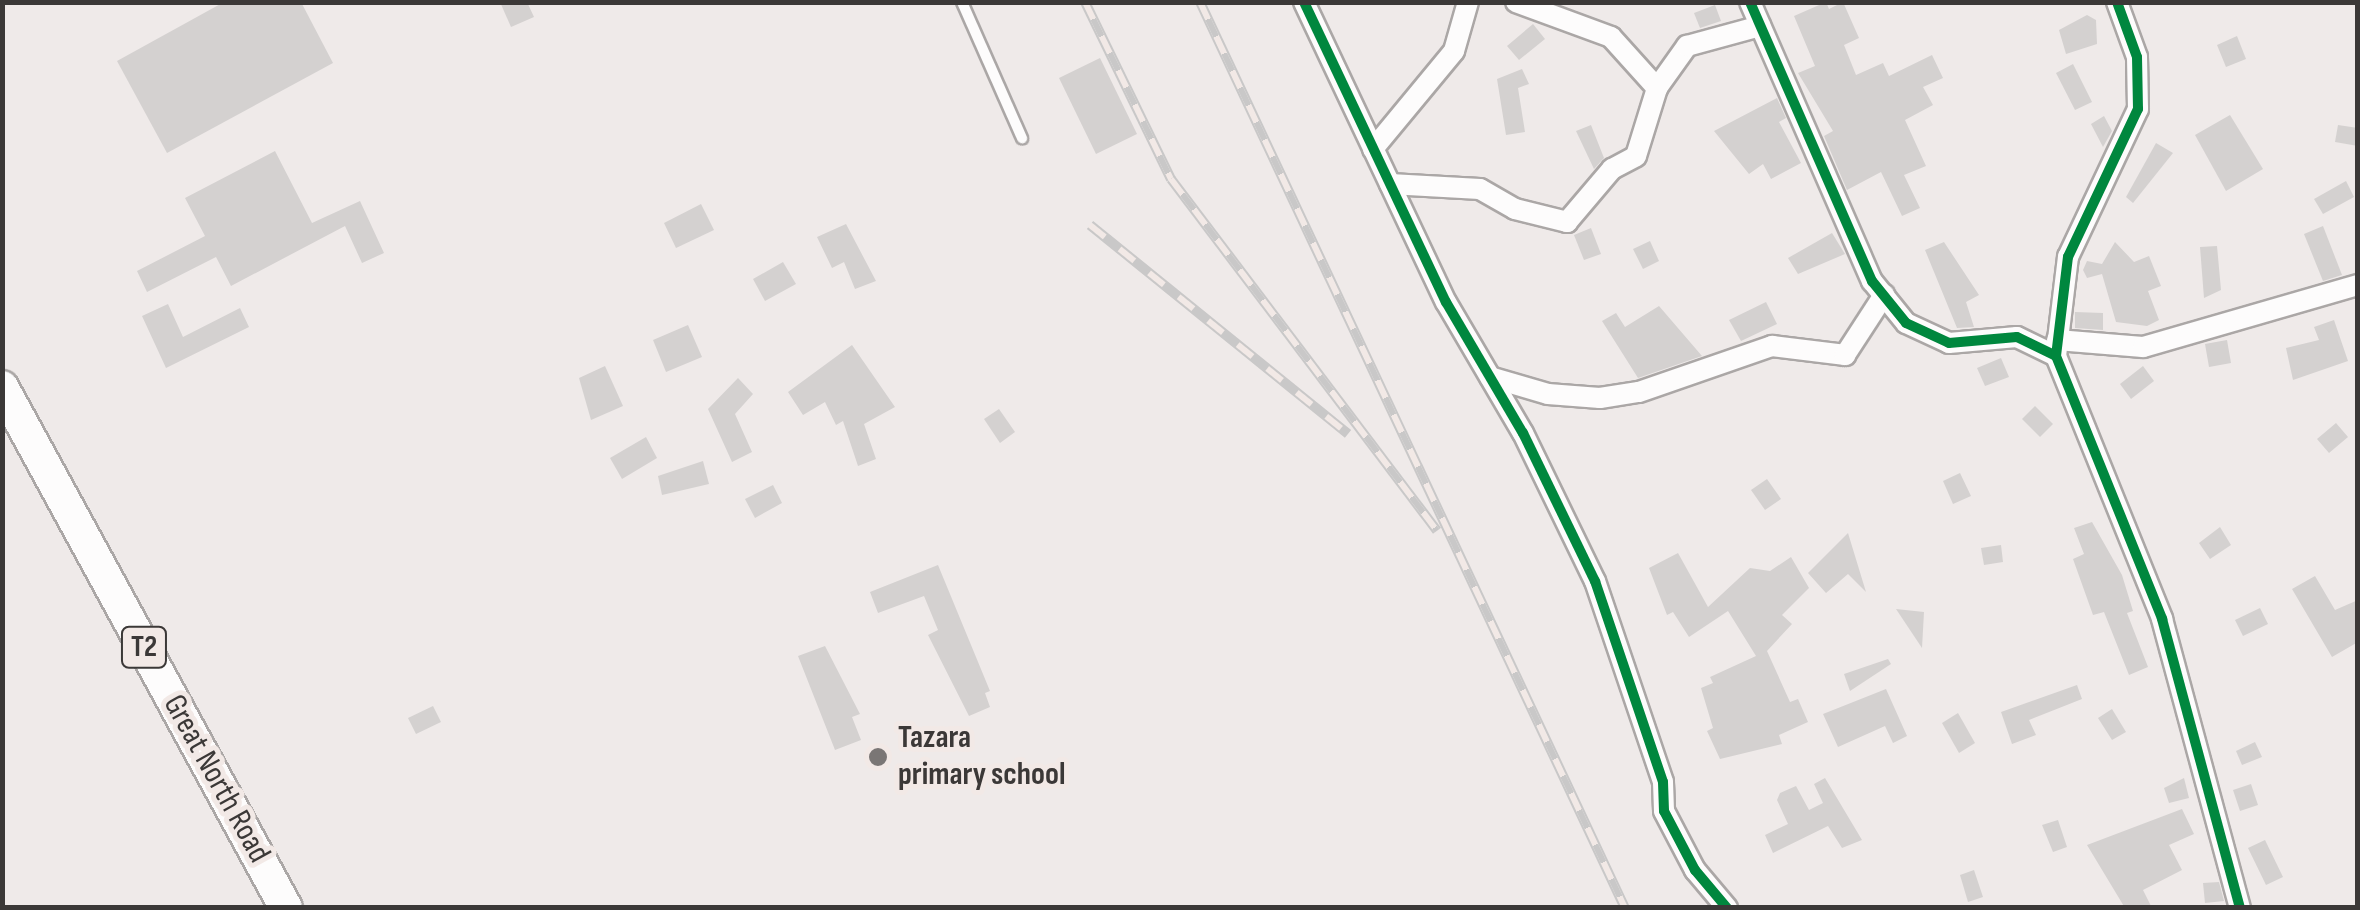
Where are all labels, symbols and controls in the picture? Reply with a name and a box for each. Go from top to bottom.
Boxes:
road number: T2 [119,622,169,672]
street label: Great North Road [154,688,278,870]
place label: Tazara primary school [898,720,1065,795]
marker: Tazara primary school [867,746,889,768]

